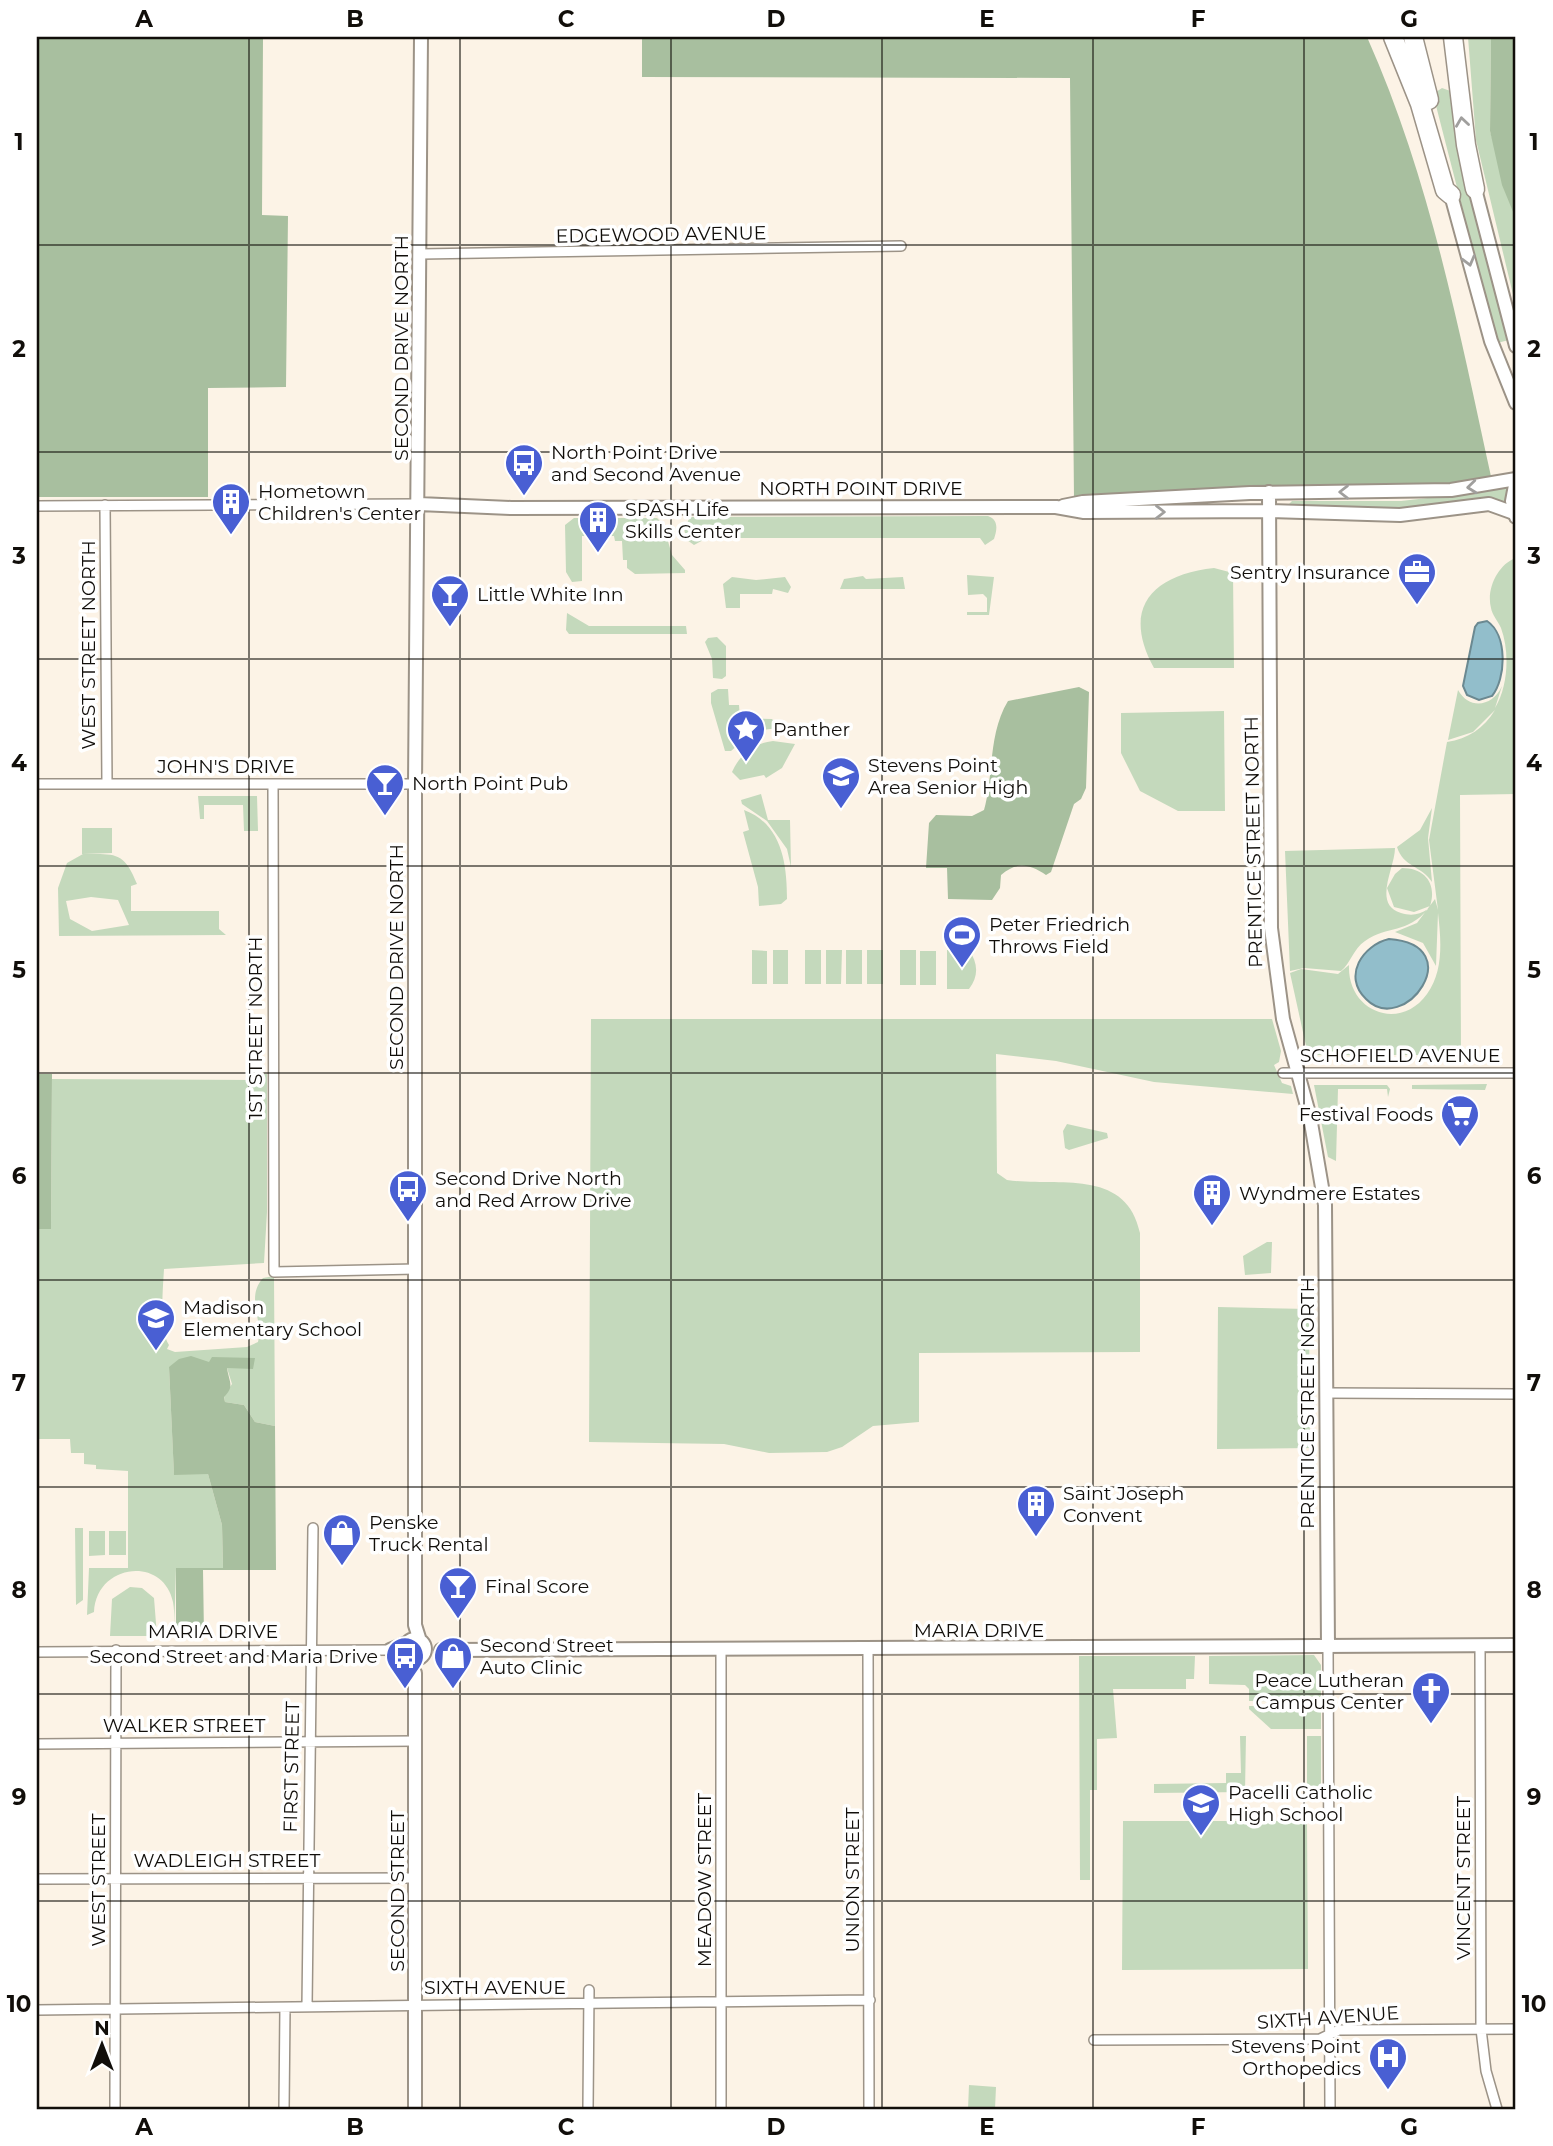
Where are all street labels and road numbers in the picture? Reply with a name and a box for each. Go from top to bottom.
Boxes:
street label: EDGEWOOD AVENUE [555,221,767,248]
street label: SECOND DRIVE NORTH [390,235,413,461]
street label: NORTH POINT DRIVE [759,477,963,500]
street label: WEST STREET NORTH [77,540,100,750]
street label: PRENTICE STREET NORTH [1240,716,1267,968]
street label: JOHN'S DRIVE [156,755,295,778]
street label: SECOND DRIVE NORTH [385,844,408,1070]
street label: 1ST STREET NORTH [244,937,267,1119]
street label: SCHOFIELD AVENUE [1300,1044,1500,1067]
street label: PRENTICE STREET NORTH [1296,1277,1319,1529]
street label: MARIA DRIVE [914,1619,1044,1642]
street label: MARIA DRIVE [148,1620,278,1643]
street label: FIRST STREET [279,1701,304,1833]
street label: WALKER STREET [103,1714,265,1737]
street label: MEADOW STREET [693,1793,716,1967]
street label: VINCENT STREET [1452,1796,1475,1960]
street label: UNION STREET [841,1807,864,1953]
street label: SECOND STREET [386,1810,409,1972]
street label: WEST STREET [87,1813,110,1947]
street label: WADLEIGH STREET [134,1849,321,1872]
street label: SIXTH AVENUE [424,1976,566,1999]
street label: SIXTH AVENUE [1256,2001,1400,2034]

